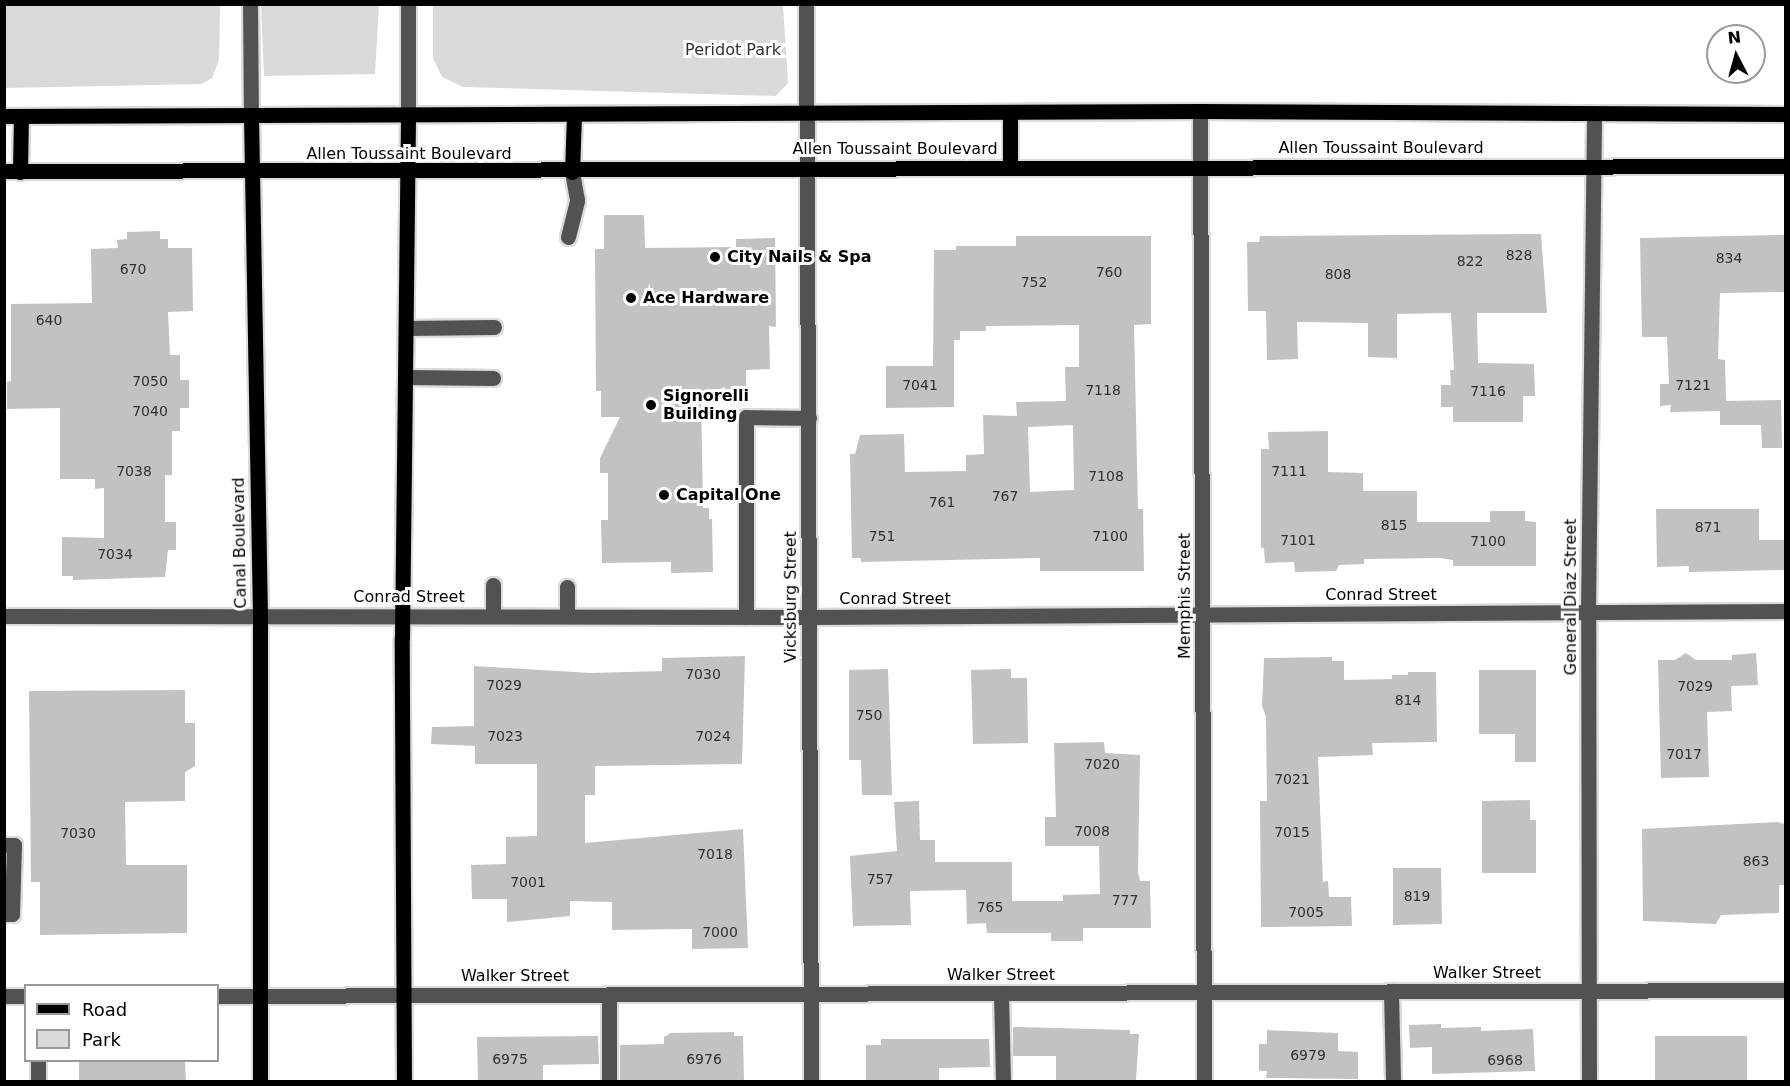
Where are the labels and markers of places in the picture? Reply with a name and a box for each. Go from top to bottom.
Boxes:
place label: City Nails & Spa [727,247,871,267]
marker: City Nails & Spa [708,250,722,264]
place label: Ace Hardware [643,288,769,308]
marker: Ace Hardware [624,291,638,305]
place label: Signorelli Building [663,386,749,424]
marker: Signorelli Building [644,398,658,412]
place label: Capital One [676,485,781,505]
marker: Capital One [657,488,671,502]

